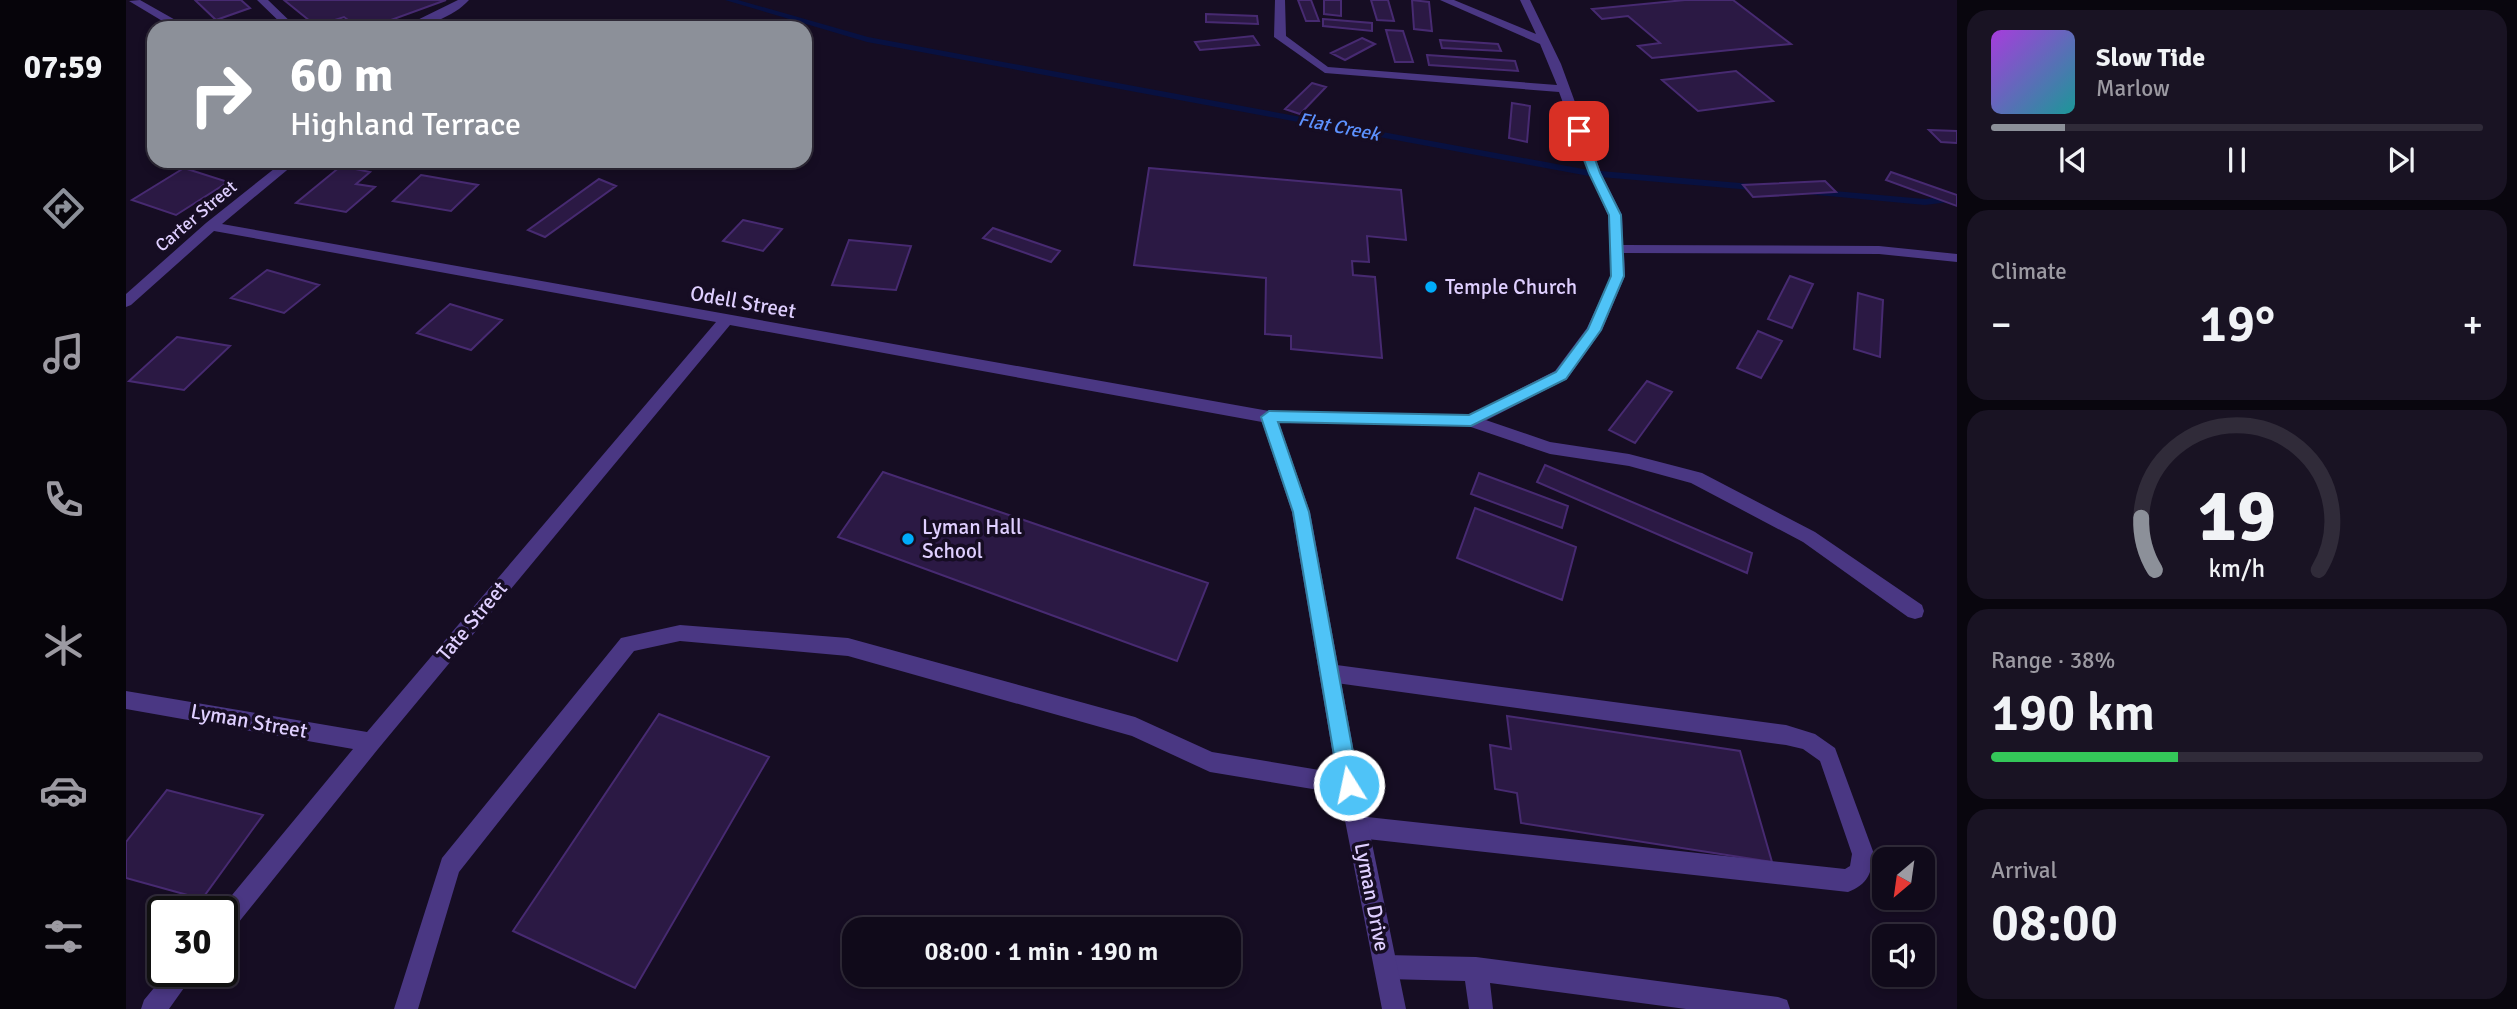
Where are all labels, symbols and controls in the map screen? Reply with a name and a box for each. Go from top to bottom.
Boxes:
text: Slow Tide [2096,42,2205,74]
text: 60 m [290,45,393,105]
text: 07:59 [24,48,102,87]
icon: right [175,49,266,140]
text: Marlow [2096,74,2170,103]
pin [1549,101,1609,161]
text: Highland Terrace [290,105,521,144]
water label: Flat Creek [1296,107,1383,147]
icon: arrive [1560,112,1598,150]
icon: previous [2054,141,2092,179]
icon: pause [2218,141,2256,179]
icon: next [2382,141,2420,179]
street label: Carter Street [151,176,241,256]
icon: directions [39,184,88,233]
text: Climate [1991,257,2067,286]
place label: Temple Church [1445,274,1577,300]
marker: Temple Church [1423,279,1439,295]
street label: Odell Street [688,280,798,324]
text: 19° [2199,292,2275,356]
text: − [1991,301,2012,348]
text: + [2462,301,2483,348]
icon: music [39,329,88,378]
text: 19 [2198,473,2276,562]
icon: phone [39,475,88,524]
place label: Lyman Hall School [922,514,1022,564]
marker: Lyman Hall School [900,531,916,547]
text: km/h [2209,553,2265,584]
street label: Tate Street [431,576,513,666]
icon: climate [39,621,88,670]
text: Range · 38% [1991,646,2115,675]
text: 190 km [1991,681,2155,745]
street label: Lyman Street [189,698,309,744]
position arrow [1312,748,1386,822]
icon: car [39,766,88,815]
street label: Lyman Drive [1349,840,1395,954]
north arrow [1872,847,1936,910]
map controls [1872,847,1935,987]
text: Arrival [1991,856,2057,885]
text: 08:00 [1991,891,2118,955]
speed limit sign: 30 [147,896,238,987]
icon: filters [39,912,88,961]
button: sound [1872,924,1935,987]
text: 08:00 · 1 min · 190 m [925,936,1158,968]

